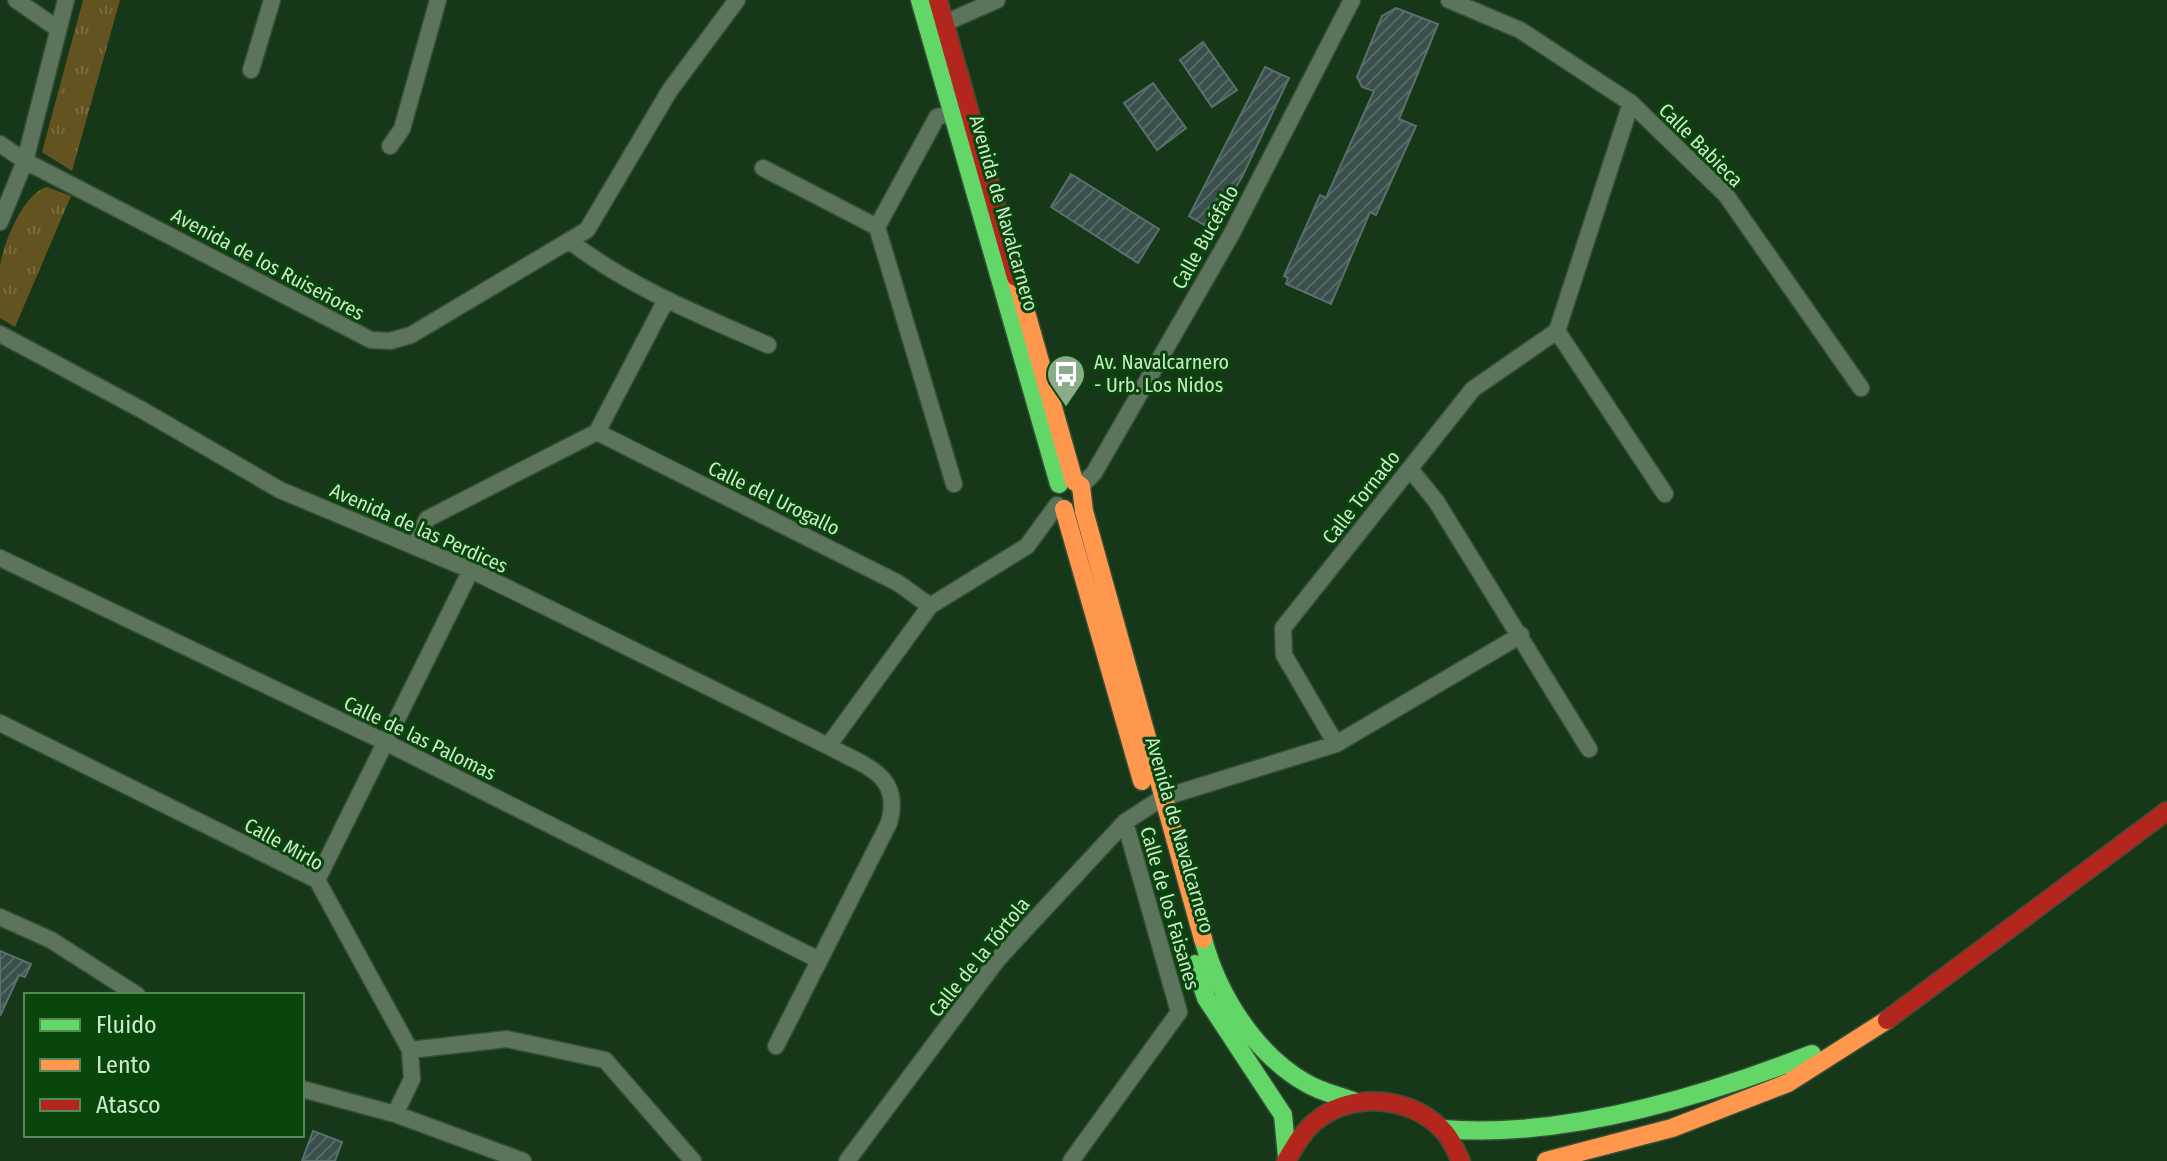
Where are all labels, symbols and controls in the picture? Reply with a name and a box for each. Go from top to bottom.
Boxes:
street label: Calle Babieca [1654,98,1748,192]
street label: Avenida de Navalcarnero [965,112,1043,314]
street label: Calle Bucéfalo [1167,181,1243,293]
street label: Avenida de los Ruiseñores [167,203,369,325]
place label: Av. Navalcarnero - Urb. Los Nidos [1094,350,1229,397]
bus stop icon: Av. Navalcarnero - Urb. Los Nidos [1045,353,1087,408]
street label: Calle Tornado [1317,446,1405,548]
street label: Calle del Urogallo [704,456,844,540]
street label: Avenida de las Perdices [326,478,512,578]
street label: Calle de las Palomas [340,691,500,785]
street label: Avenida de Navalcarnero [1141,734,1219,936]
street label: Calle Mirlo [240,813,328,875]
street label: Calle de los Faisanes [1135,824,1205,992]
street label: Calle de la Tórtola [923,892,1035,1022]
legend [24,993,304,1137]
text: Fluido [96,1011,157,1039]
text: Lento [96,1051,151,1079]
text: Atasco [96,1091,161,1119]

